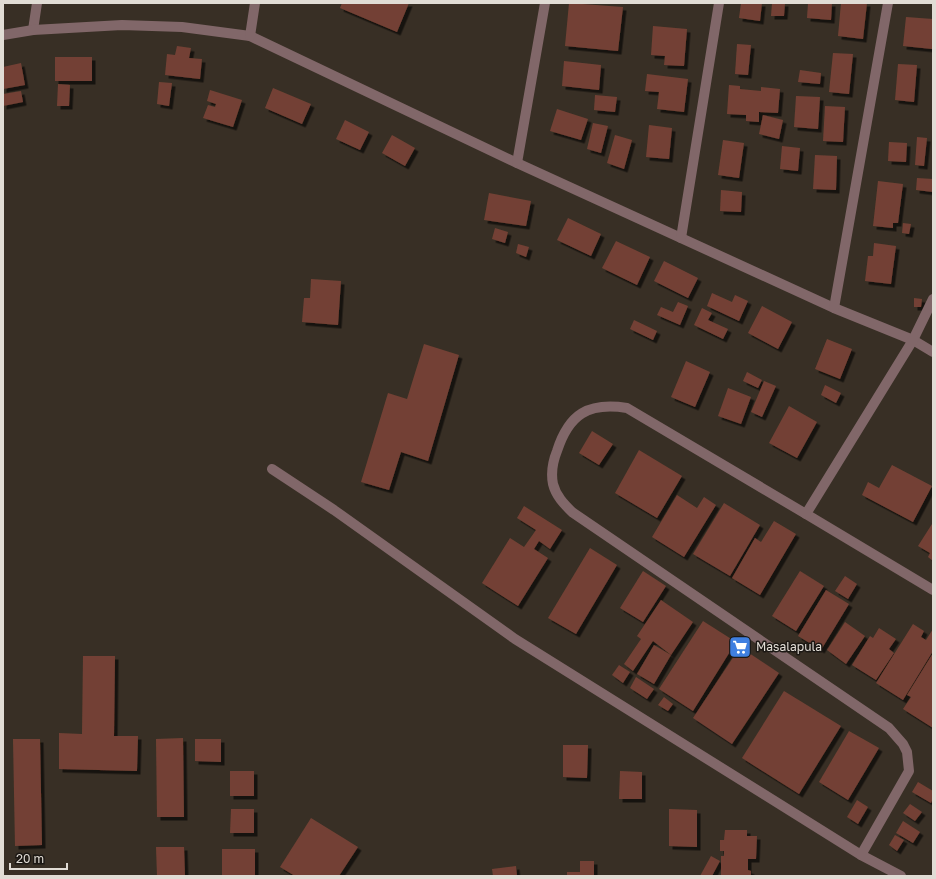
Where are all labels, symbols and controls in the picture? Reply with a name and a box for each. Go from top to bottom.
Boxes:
supermarket icon: Masalapula [727,634,753,660]
place label: Masalapula [756,639,822,654]
scale bar [10,845,67,871]
text: 20 m [16,851,44,866]

